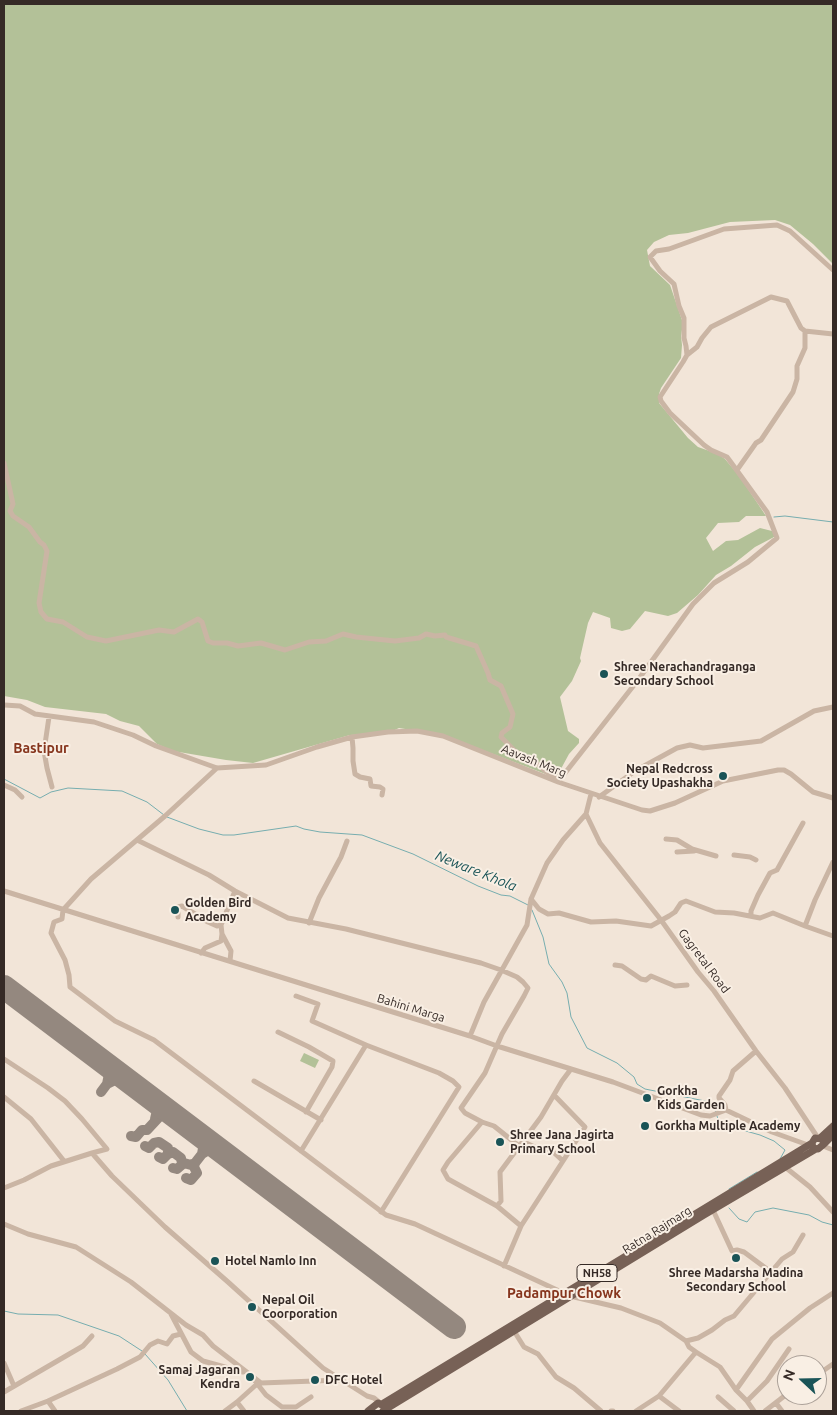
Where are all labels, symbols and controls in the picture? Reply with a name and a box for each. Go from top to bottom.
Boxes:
place label: Shree Nerachandraganga Secondary School [614,660,756,688]
marker: Shree Nerachandraganga Secondary School [598,668,610,680]
district label: Bastipur [13,740,69,756]
street label: Aavash Marg [499,741,569,781]
place label: Nepal Redcross Society Upashakha [607,762,713,790]
marker: Nepal Redcross Society Upashakha [717,770,729,782]
water label: Neware Khola [433,847,519,895]
place label: Golden Bird Academy [185,896,251,924]
marker: Golden Bird Academy [169,904,181,916]
street label: Gagretal Road [675,926,733,996]
street label: Bahini Marga [375,991,447,1025]
place label: Gorkha Kids Garden [657,1084,725,1112]
marker: Gorkha Kids Garden [641,1092,653,1104]
place label: Gorkha Multiple Academy [655,1119,800,1133]
marker: Gorkha Multiple Academy [639,1120,651,1132]
place label: Shree Jana Jagirta Primary School [510,1128,614,1156]
marker: Shree Jana Jagirta Primary School [494,1136,506,1148]
street label: Ratna Rajmarg [620,1203,694,1257]
marker: Shree Madarsha Madina Secondary School [730,1252,742,1264]
place label: Hotel Namlo Inn [225,1254,316,1268]
marker: Hotel Namlo Inn [209,1255,221,1267]
road number: NH58 [577,1264,617,1282]
place label: Shree Madarsha Madina Secondary School [669,1266,803,1294]
district label: Padampur Chowk [507,1285,621,1301]
place label: Nepal Oil Coorporation [262,1293,337,1321]
marker: Nepal Oil Coorporation [246,1301,258,1313]
north arrow [777,1355,827,1405]
place label: Samaj Jagaran Kendra [159,1363,240,1391]
text: N [780,1367,798,1383]
marker: Samaj Jagaran Kendra [244,1371,256,1383]
place label: DFC Hotel [325,1373,382,1387]
marker: DFC Hotel [309,1374,321,1386]

